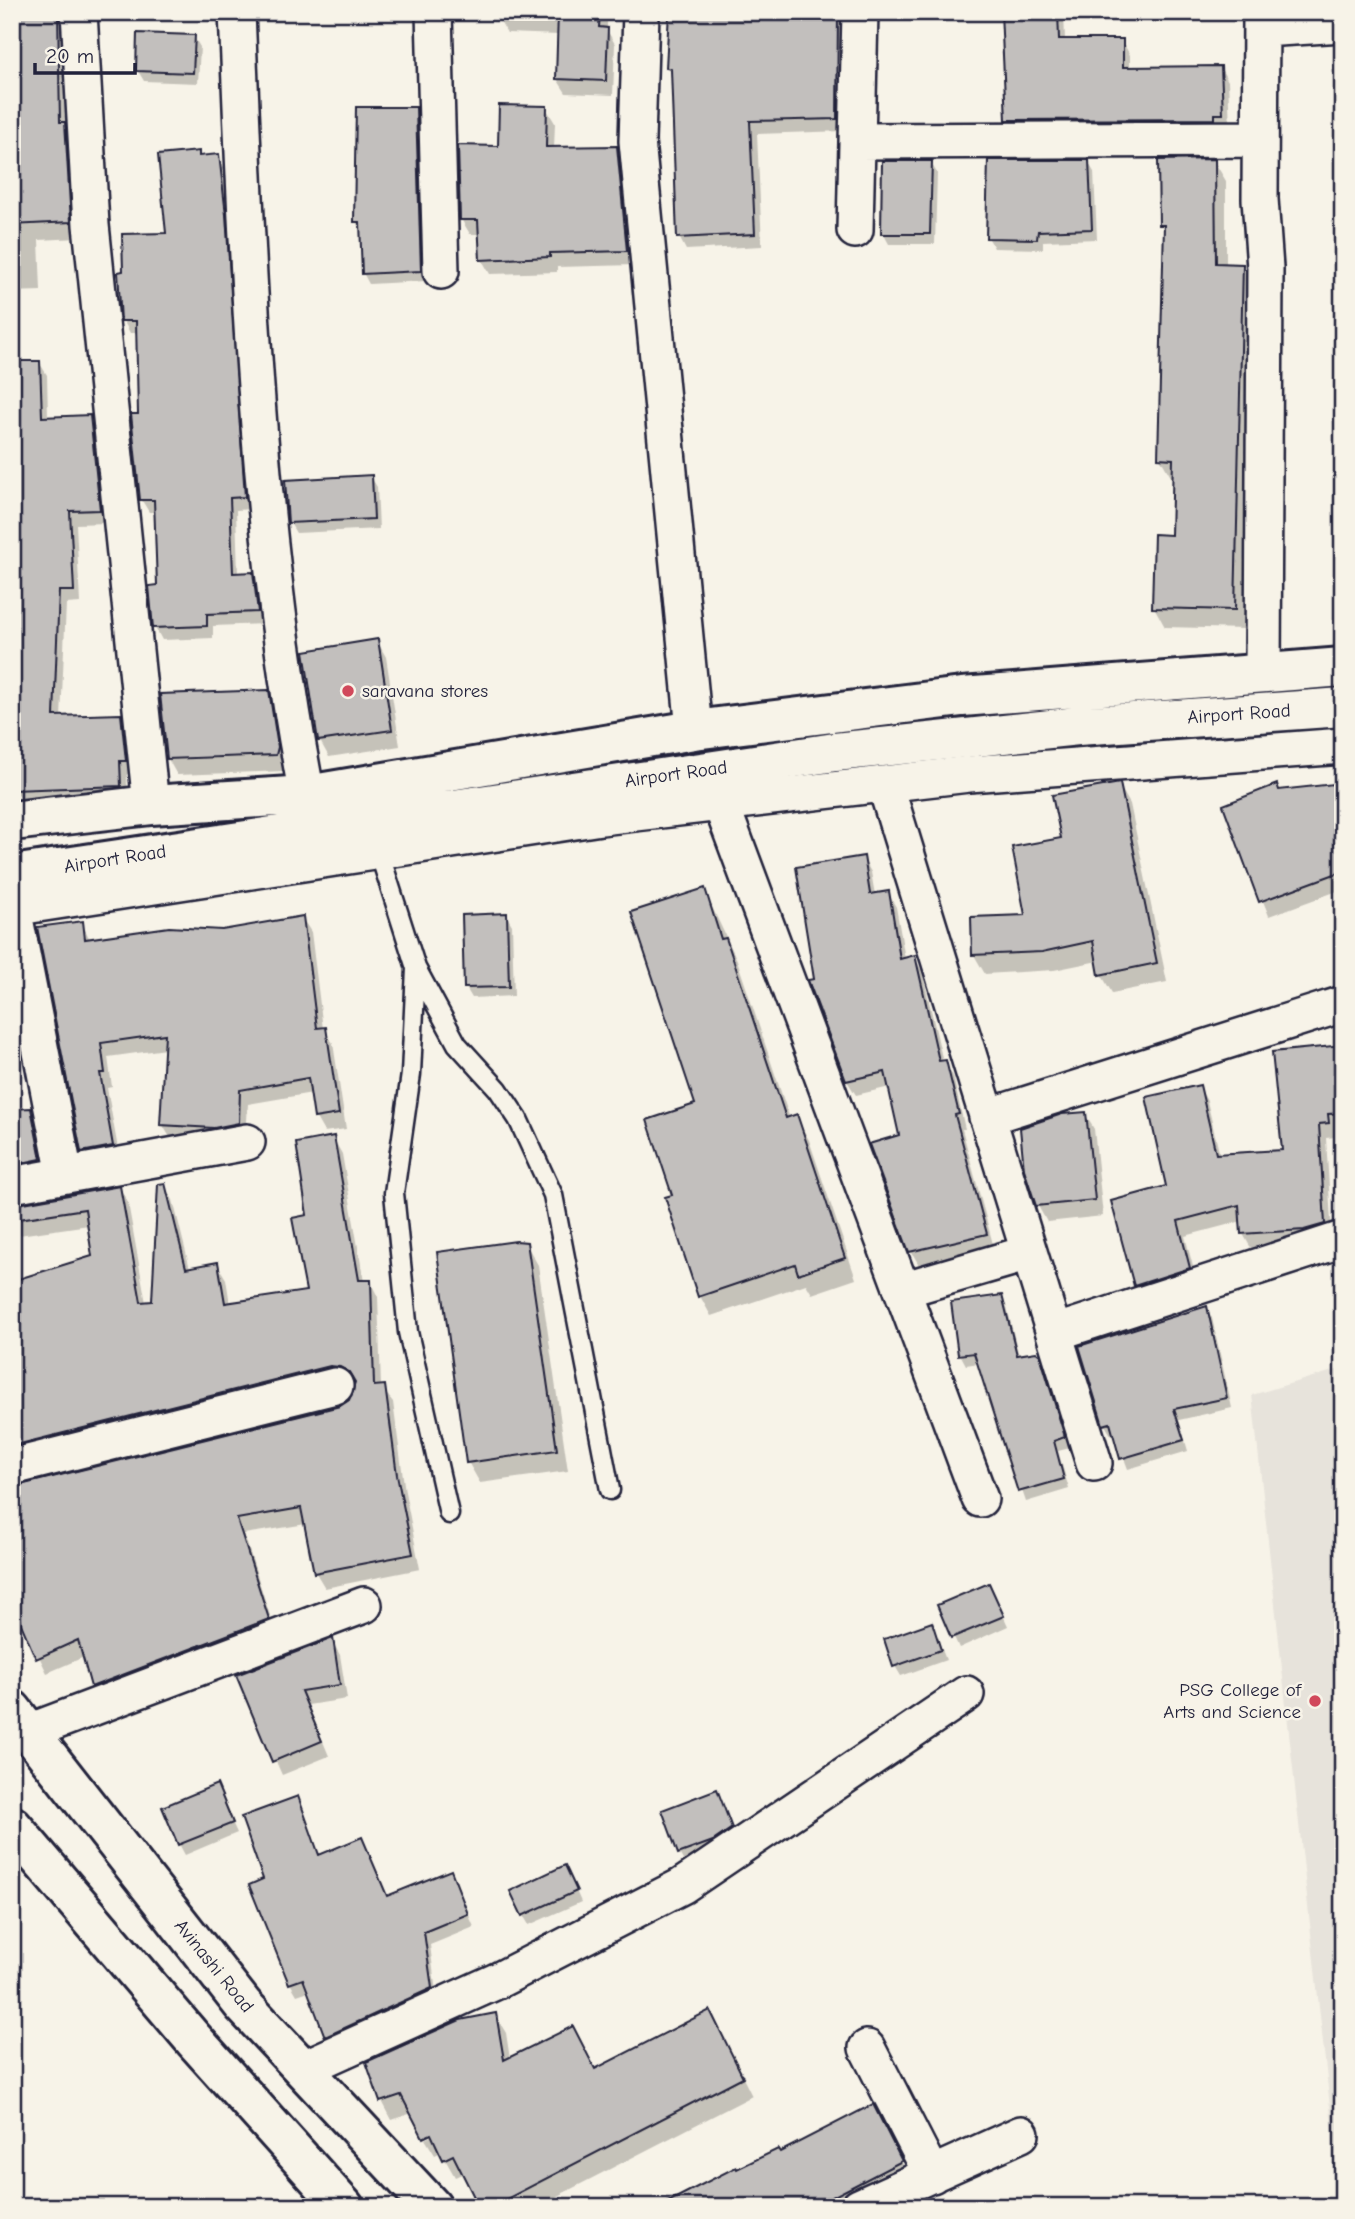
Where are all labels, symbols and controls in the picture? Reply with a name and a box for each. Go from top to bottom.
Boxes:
scale bar [35,32,135,76]
text: 20 m [46,44,94,68]
place label: saravana stores [362,680,488,702]
marker: saravana stores [340,683,356,699]
street label: Airport Road [1187,699,1291,729]
street label: Airport Road [623,756,729,792]
street label: Airport Road [62,840,168,878]
place label: PSG College of Arts and Science [1163,1679,1303,1723]
marker: PSG College of Arts and Science [1307,1693,1323,1709]
street label: Avinashi Road [170,1915,258,2017]

